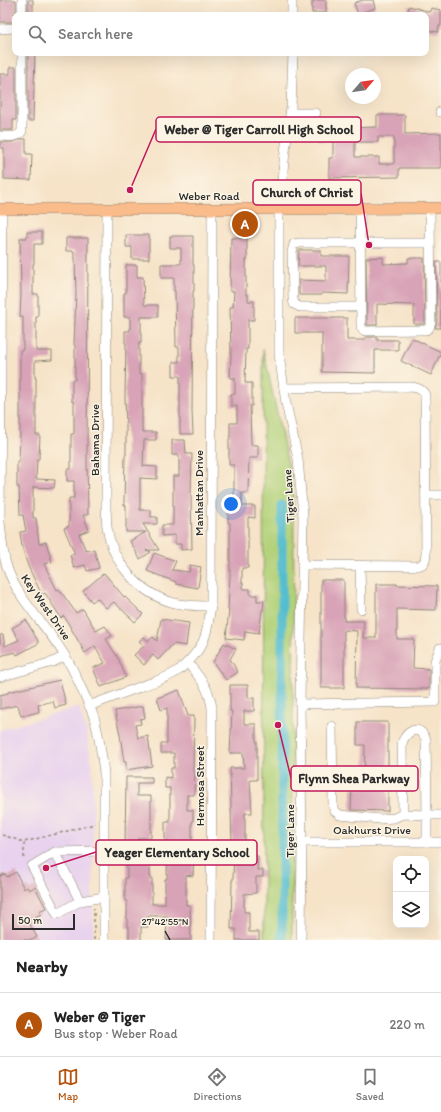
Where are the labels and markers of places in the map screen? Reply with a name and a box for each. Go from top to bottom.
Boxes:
callout: Weber @ Tiger Carroll High School [156,117,361,142]
callout: Church of Christ [253,180,361,205]
pin: A [232,209,258,239]
callout: Flynn Shea Parkway [291,766,418,791]
callout: Yeager Elementary School [96,840,257,865]

